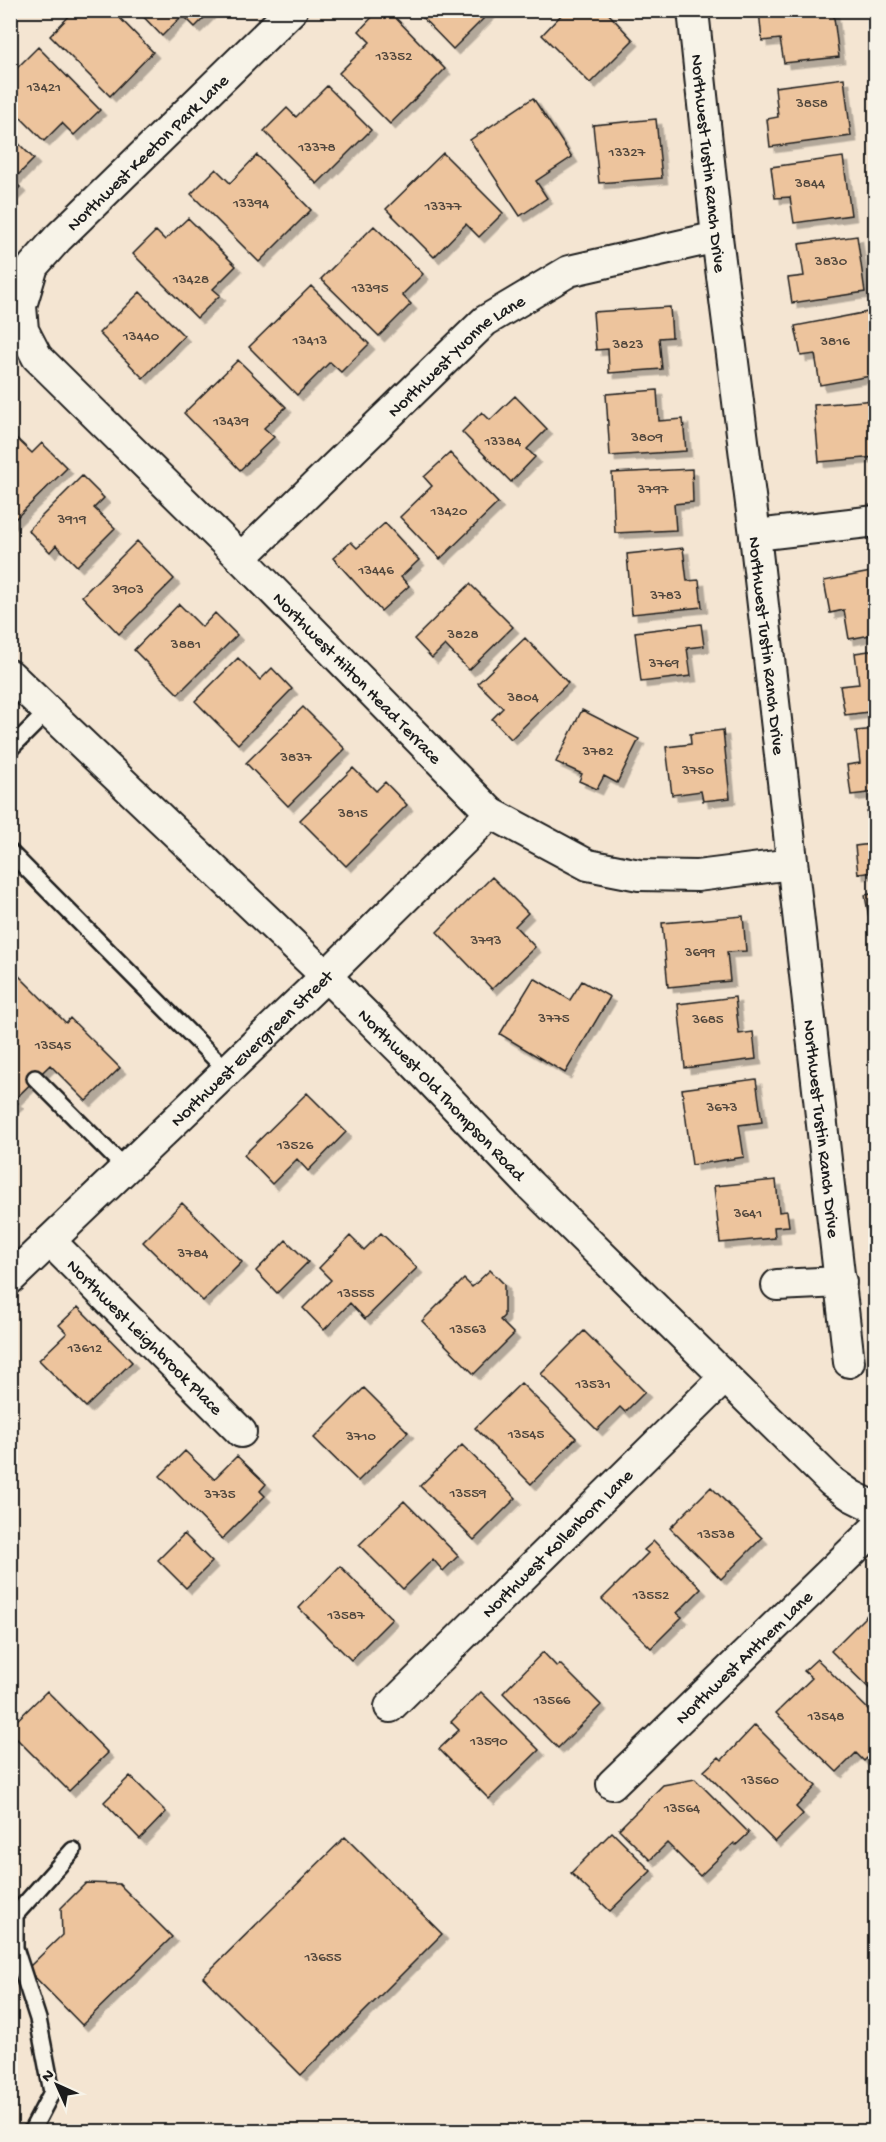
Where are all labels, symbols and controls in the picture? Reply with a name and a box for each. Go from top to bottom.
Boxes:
house number: 13352 [375,48,412,66]
street label: Northwest Tustin Ranch Drive [685,53,730,275]
street label: Northwest Keeton Park Lane [63,70,235,237]
house number: 13421 [26,79,61,97]
house number: 3858 [795,95,828,113]
house number: 13378 [297,139,336,157]
house number: 13327 [608,144,647,162]
house number: 3844 [794,175,825,193]
house number: 13394 [232,195,269,213]
house number: 13377 [423,198,463,216]
house number: 3830 [814,253,848,271]
house number: 13428 [172,271,209,289]
house number: 13395 [350,280,389,298]
street label: Northwest Yvonne Lane [384,291,530,423]
house number: 13440 [122,328,160,346]
house number: 13413 [292,332,328,350]
house number: 3816 [819,333,850,351]
house number: 3823 [611,336,644,354]
house number: 13439 [212,413,250,431]
house number: 3809 [630,429,663,447]
house number: 13384 [484,433,521,451]
house number: 3797 [637,481,670,499]
house number: 13420 [430,503,468,521]
house number: 3919 [57,511,87,529]
street label: Northwest Tustin Ranch Drive [742,536,788,757]
house number: 13446 [357,562,394,580]
house number: 3903 [111,581,144,599]
house number: 3783 [649,587,682,605]
street label: Northwest Hilton Head Terrace [267,589,446,770]
house number: 3828 [446,626,479,644]
house number: 3881 [170,636,201,654]
house number: 3769 [648,655,680,673]
house number: 3804 [506,689,539,707]
house number: 3782 [581,743,614,761]
house number: 3837 [279,749,313,767]
house number: 3750 [681,762,714,780]
house number: 3815 [337,805,368,823]
house number: 3793 [470,932,502,950]
house number: 3699 [684,944,716,962]
street label: Northwest Evergreen Street [167,966,340,1132]
street label: Northwest Old Thompson Road [352,1005,529,1187]
house number: 3775 [537,1010,570,1028]
house number: 3685 [691,1011,724,1029]
street label: Northwest Tustin Ranch Drive [797,1019,843,1240]
house number: 13545 [34,1037,71,1055]
house number: 3673 [706,1099,738,1117]
house number: 13526 [276,1137,314,1155]
house number: 3641 [733,1205,762,1223]
house number: 3784 [177,1245,208,1263]
street label: Northwest Leighbrook Place [61,1256,227,1421]
house number: 13555 [336,1285,375,1303]
house number: 13563 [448,1321,487,1339]
house number: 13612 [67,1340,102,1358]
house number: 13531 [574,1376,611,1394]
house number: 13545 [507,1426,544,1444]
house number: 3710 [345,1428,377,1446]
street label: Northwest Kollenborn Lane [479,1465,639,1623]
house number: 13559 [448,1485,487,1503]
house number: 3735 [203,1486,236,1504]
house number: 13538 [696,1526,735,1544]
house number: 13552 [632,1587,669,1605]
street label: Northwest Anthem Lane [672,1587,819,1730]
house number: 13587 [326,1607,366,1625]
house number: 13566 [533,1692,571,1710]
house number: 13548 [806,1708,845,1726]
house number: 13590 [469,1733,508,1751]
house number: 13560 [740,1772,779,1790]
house number: 13564 [663,1800,700,1818]
house number: 13655 [303,1949,342,1967]
north arrow [27,2055,87,2115]
text: N [38,2066,60,2087]

